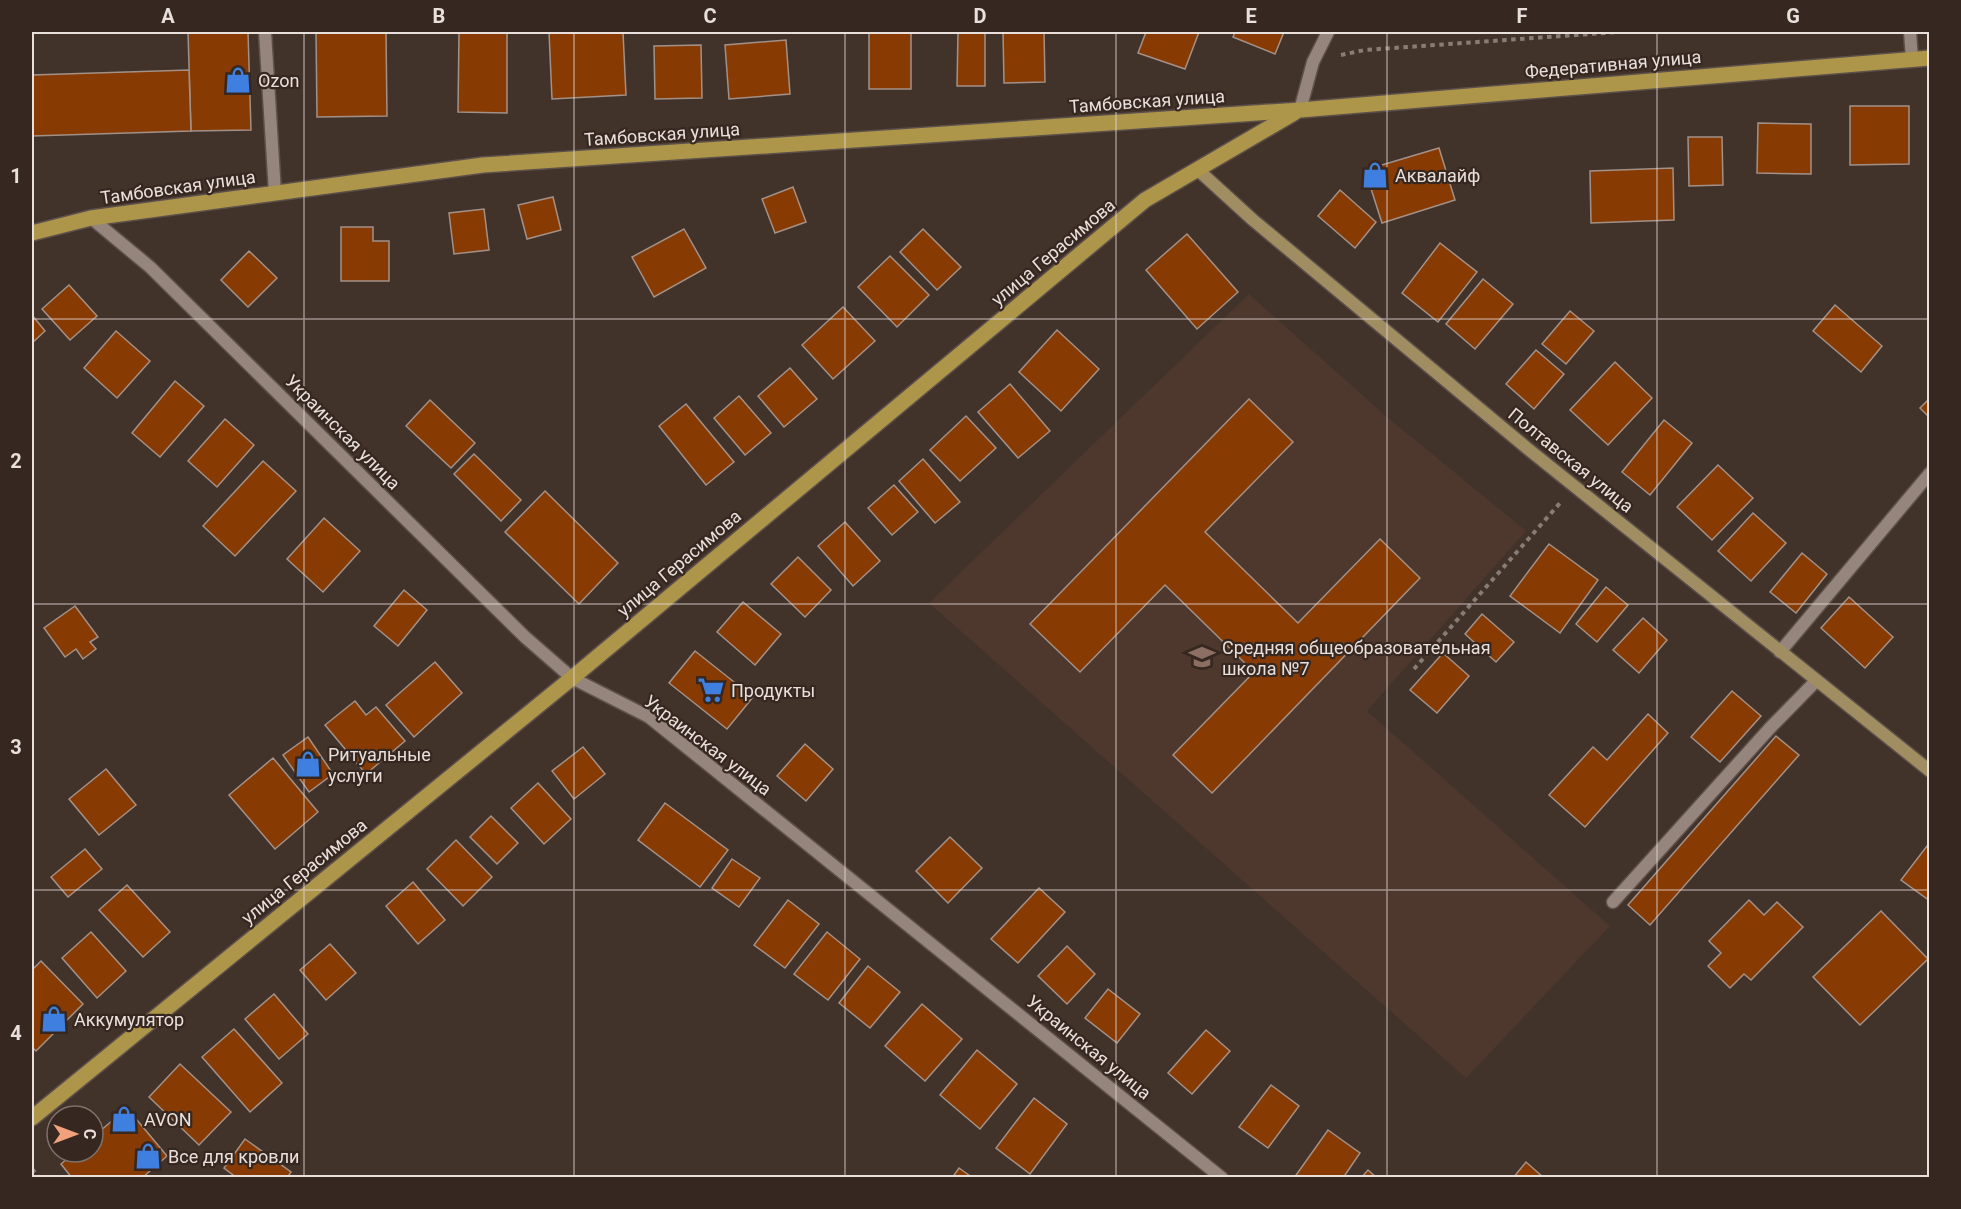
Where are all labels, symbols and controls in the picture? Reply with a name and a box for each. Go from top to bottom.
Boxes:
text: A [161,4,175,28]
text: B [433,4,445,28]
text: C [703,4,717,28]
text: D [974,4,987,28]
text: E [1245,4,1257,28]
text: F [1517,4,1528,28]
text: G [1786,4,1800,28]
street label: Федеративная улица [1524,46,1702,82]
shop icon: Ozon [223,65,253,95]
place label: Ozon [258,70,299,91]
street label: Тамбовская улица [1068,85,1226,117]
street label: Тамбовская улица [583,118,741,150]
shop icon: Аквалайф [1360,160,1390,190]
text: 1 [10,164,22,188]
place label: Аквалайф [1395,165,1480,186]
street label: Тамбовская улица [99,166,257,208]
street label: улица Герасимова [987,194,1119,310]
street label: Украинская улица [281,370,405,494]
street label: Полтавская улица [1504,403,1638,517]
text: 2 [10,449,22,473]
street label: улица Герасимова [613,505,745,621]
place label: Средняя общеобразовательная школа №7 [1222,637,1491,679]
school or university icon: Средняя общеобразовательная школа №7 [1187,642,1217,672]
supermarket icon: Продукты [696,675,726,705]
place label: Продукты [731,680,815,701]
street label: Украинская улица [640,690,776,800]
text: 3 [10,735,22,759]
place label: Ритуальные услуги [328,744,431,786]
shop icon: Ритуальные услуги [293,749,323,779]
street label: улица Герасимова [237,814,371,928]
street label: Украинская улица [1023,991,1155,1103]
shop icon: Аккумулятор [39,1004,69,1034]
place label: Аккумулятор [74,1009,184,1030]
text: 4 [10,1021,22,1045]
north arrow [45,1104,105,1164]
shop icon: AVON [109,1104,139,1134]
place label: AVON [144,1109,192,1130]
text: С [80,1129,99,1139]
shop icon: Все для кровли [133,1141,163,1171]
place label: Все для кровли [168,1146,299,1167]

